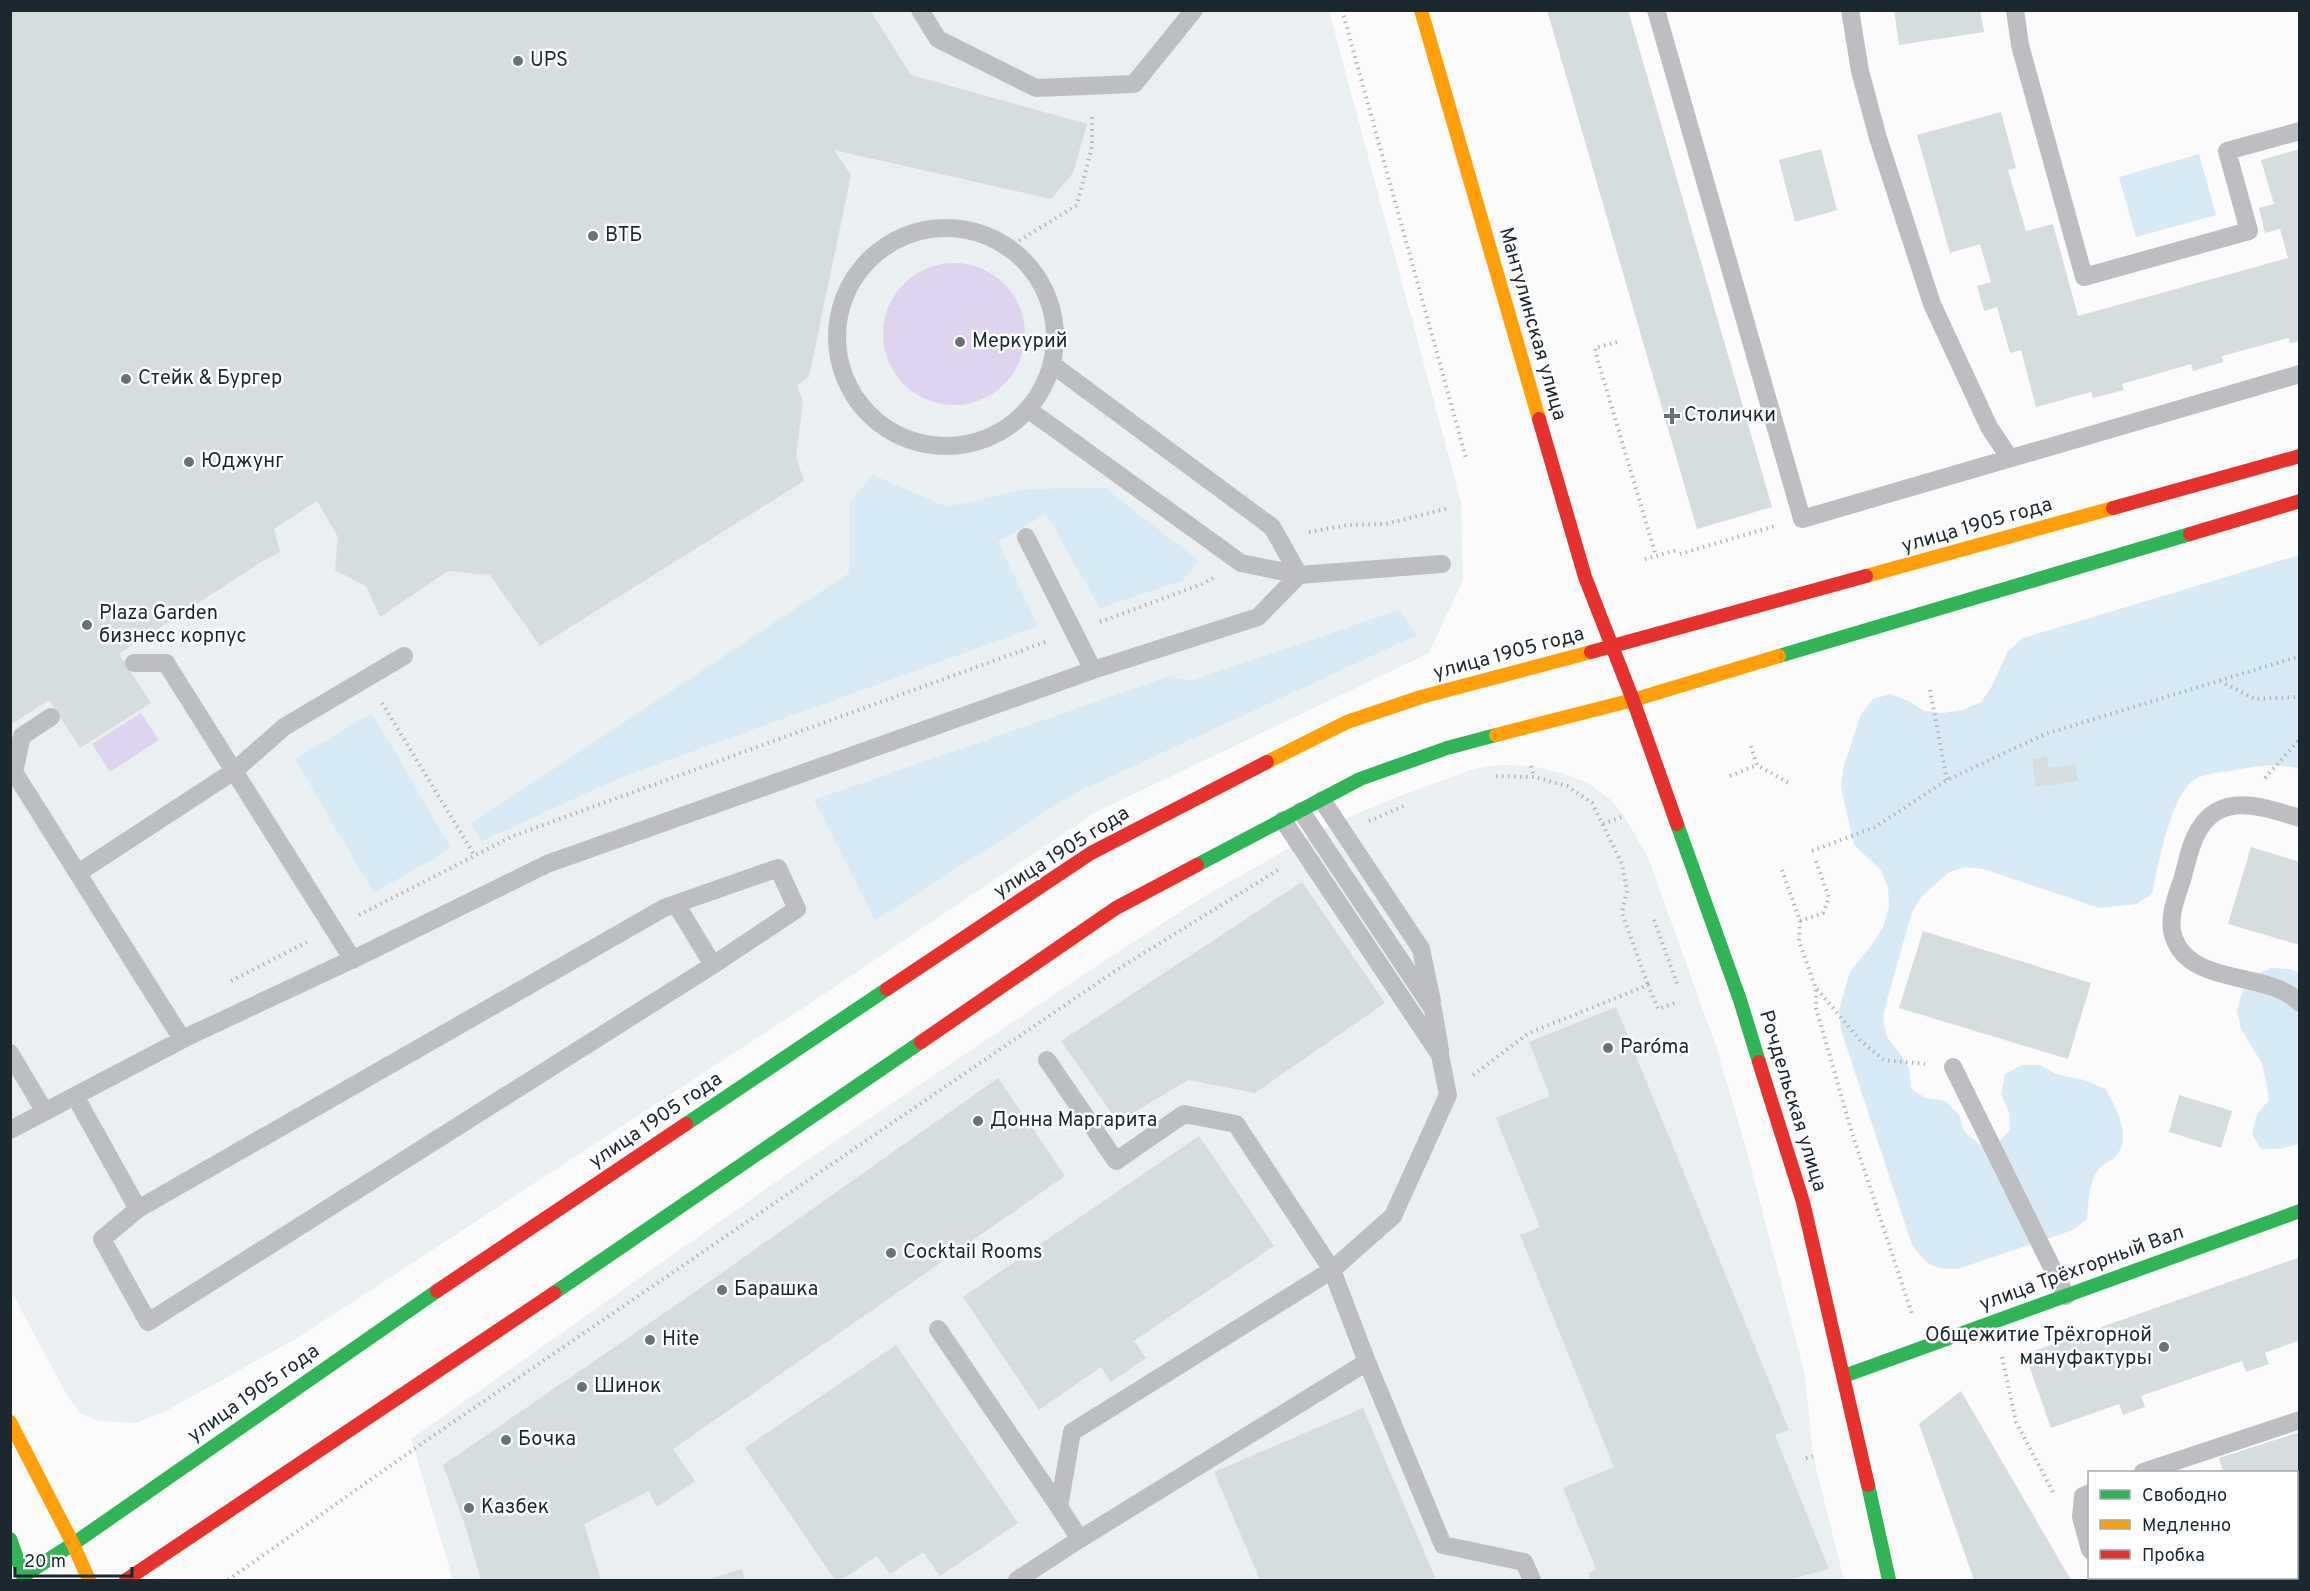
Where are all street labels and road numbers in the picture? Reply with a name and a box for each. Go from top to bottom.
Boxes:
street label: Мантулинская улица [1492,225,1572,423]
street label: улица 1905 года [1899,492,2055,560]
street label: улица 1905 года [1431,621,1587,687]
street label: улица 1905 года [989,801,1135,905]
street label: Рочдельская улица [1752,1007,1832,1195]
street label: улица 1905 года [584,1067,728,1175]
street label: улица Трёхгорный Вал [1976,1220,2188,1318]
street label: улица 1905 года [183,1339,325,1449]

